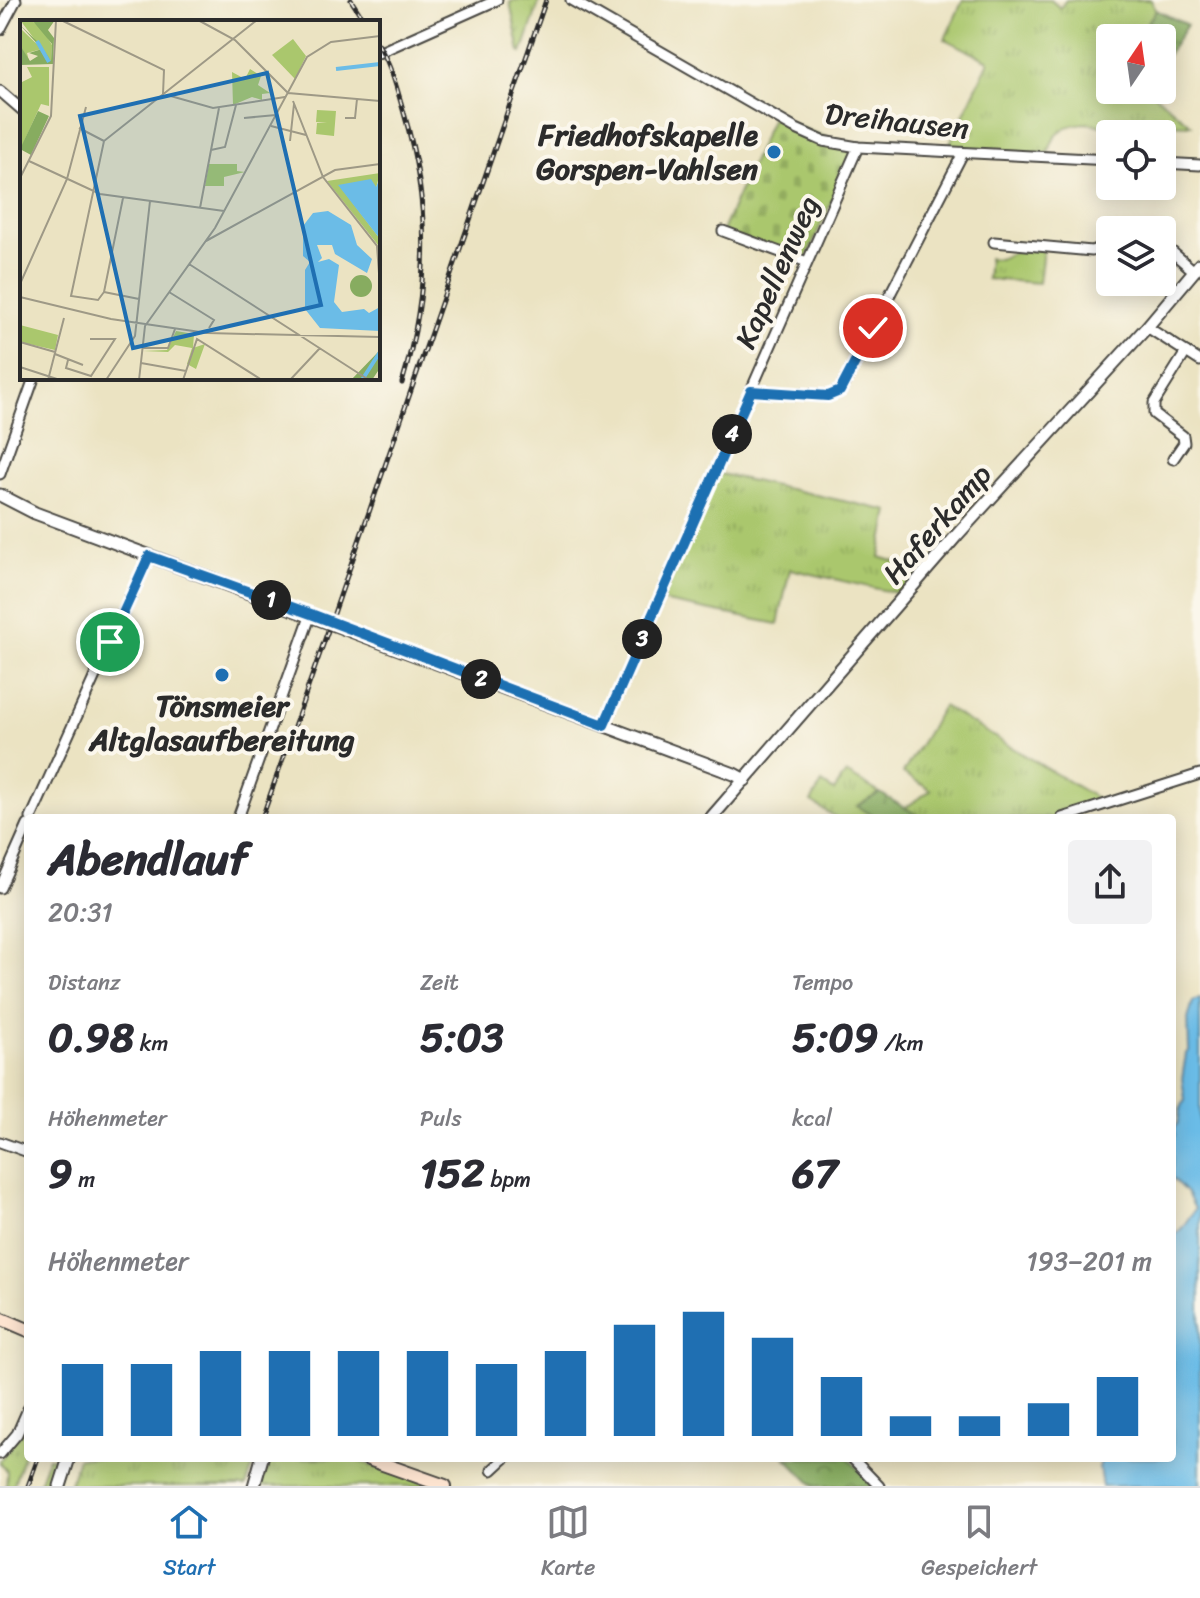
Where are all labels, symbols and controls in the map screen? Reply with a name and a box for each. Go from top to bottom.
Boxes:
inset map [20,20,380,380]
north arrow [1096,24,1176,104]
map controls [1096,24,1176,296]
street label: Dreihausen [822,87,972,155]
place label: Friedhofskapelle Gorspen-Vahlsen [536,108,759,196]
button: locate [1096,120,1176,200]
marker: Friedhofskapelle Gorspen-Vahlsen [765,143,783,161]
street label: Kapellenweg [719,186,835,358]
button: layers [1096,216,1176,296]
pin [839,294,907,362]
icon: check [851,306,895,350]
pin: 4 [712,414,752,454]
text: 4 [725,414,739,453]
street label: Haferkamp [868,451,1006,597]
pin: 1 [251,580,291,620]
text: 1 [266,580,276,619]
pin [76,608,144,676]
pin: 3 [622,619,662,659]
text: 3 [636,619,648,658]
icon: arrive [88,620,132,664]
pin: 2 [461,659,501,699]
text: 2 [475,659,487,698]
marker: Tönsmeier Altglasaufbereitung [213,666,231,684]
place label: Tönsmeier Altglasaufbereitung [87,679,355,767]
text: Abendlauf [48,820,248,898]
button: share [1068,840,1152,924]
text: 20:31 [48,889,113,935]
text: Distanz [48,963,120,1002]
text: Zeit [420,963,459,1002]
text: Tempo [792,963,853,1002]
text: 0.98 [48,1002,134,1073]
text: 5:03 [420,1002,504,1073]
text: 5:09 [792,1002,878,1073]
text: km [134,1024,168,1063]
text: /km [878,1024,924,1063]
text: Höhenmeter [48,1099,167,1138]
text: Puls [420,1099,462,1138]
text: kcal [792,1099,832,1138]
text: 9 [48,1138,73,1209]
text: 152 [420,1138,485,1209]
text: 67 [792,1138,838,1209]
text: m [73,1160,95,1199]
text: bpm [485,1160,531,1199]
text: Höhenmeter [48,1238,189,1284]
text: 193–201 m [1027,1238,1152,1284]
tab: Start [163,1500,215,1587]
tab: Karte [541,1500,595,1587]
tab: Gespeichert [921,1500,1037,1587]

